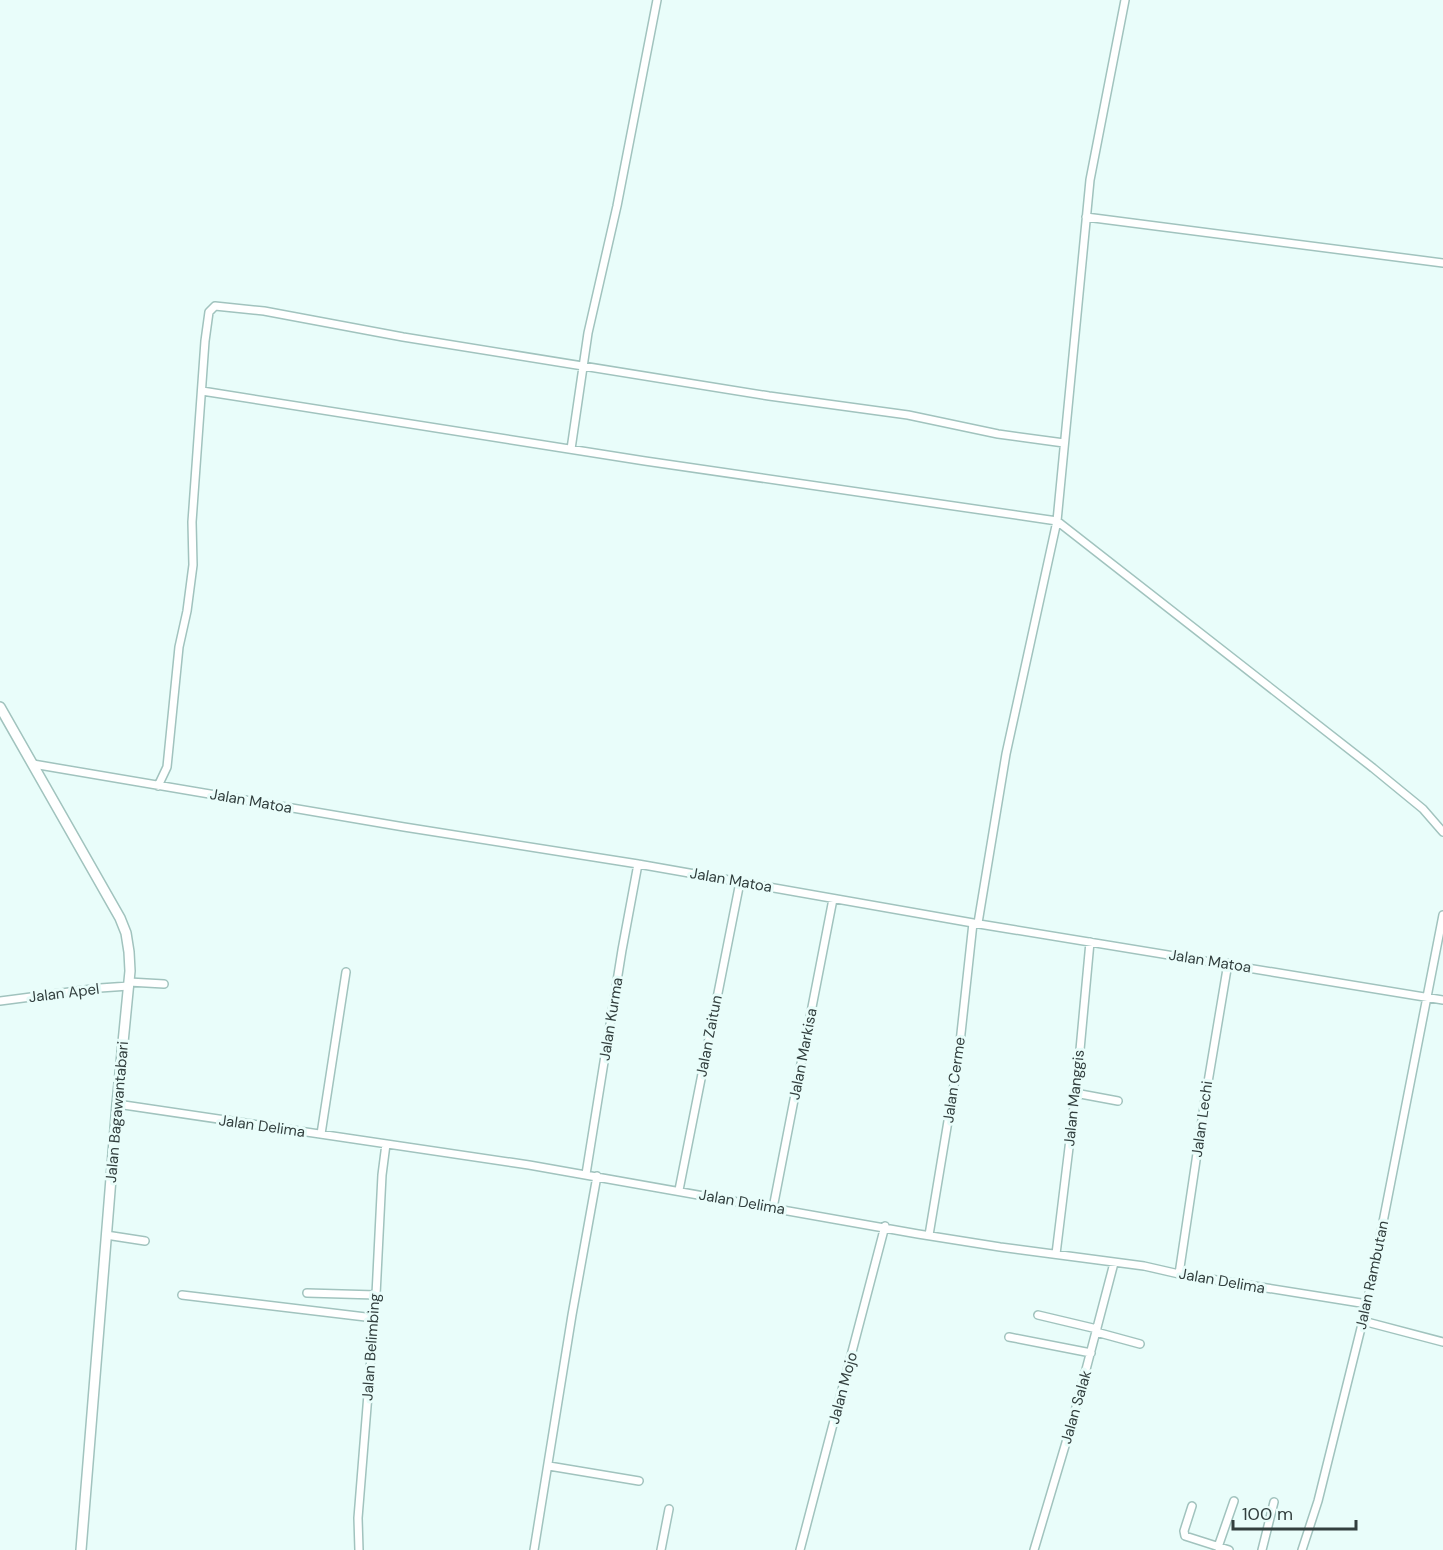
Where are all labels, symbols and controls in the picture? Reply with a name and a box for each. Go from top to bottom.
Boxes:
street label: Jalan Matoa [208,784,294,818]
street label: Jalan Matoa [688,863,774,897]
street label: Jalan Matoa [1167,945,1253,977]
street label: Jalan Kurma [595,976,627,1062]
street label: Jalan Apel [28,979,100,1007]
street label: Jalan Zaitun [691,993,727,1079]
street label: Jalan Markisa [784,1006,822,1102]
street label: Jalan Cerme [938,1036,970,1124]
street label: Jalan Bagawantabari [101,1040,133,1184]
street label: Jalan Manggis [1059,1049,1089,1147]
street label: Jalan Lechi [1187,1080,1217,1158]
street label: Jalan Delima [217,1110,307,1142]
street label: Jalan Delima [697,1185,787,1219]
street label: Jalan Rambutan [1351,1219,1393,1331]
street label: Jalan Delima [1177,1264,1267,1298]
street label: Jalan Belimbing [357,1293,385,1401]
street label: Jalan Mojo [824,1350,862,1426]
street label: Jalan Salak [1056,1367,1096,1446]
scale bar [1233,1493,1356,1531]
text: 100 m [1242,1502,1293,1526]

